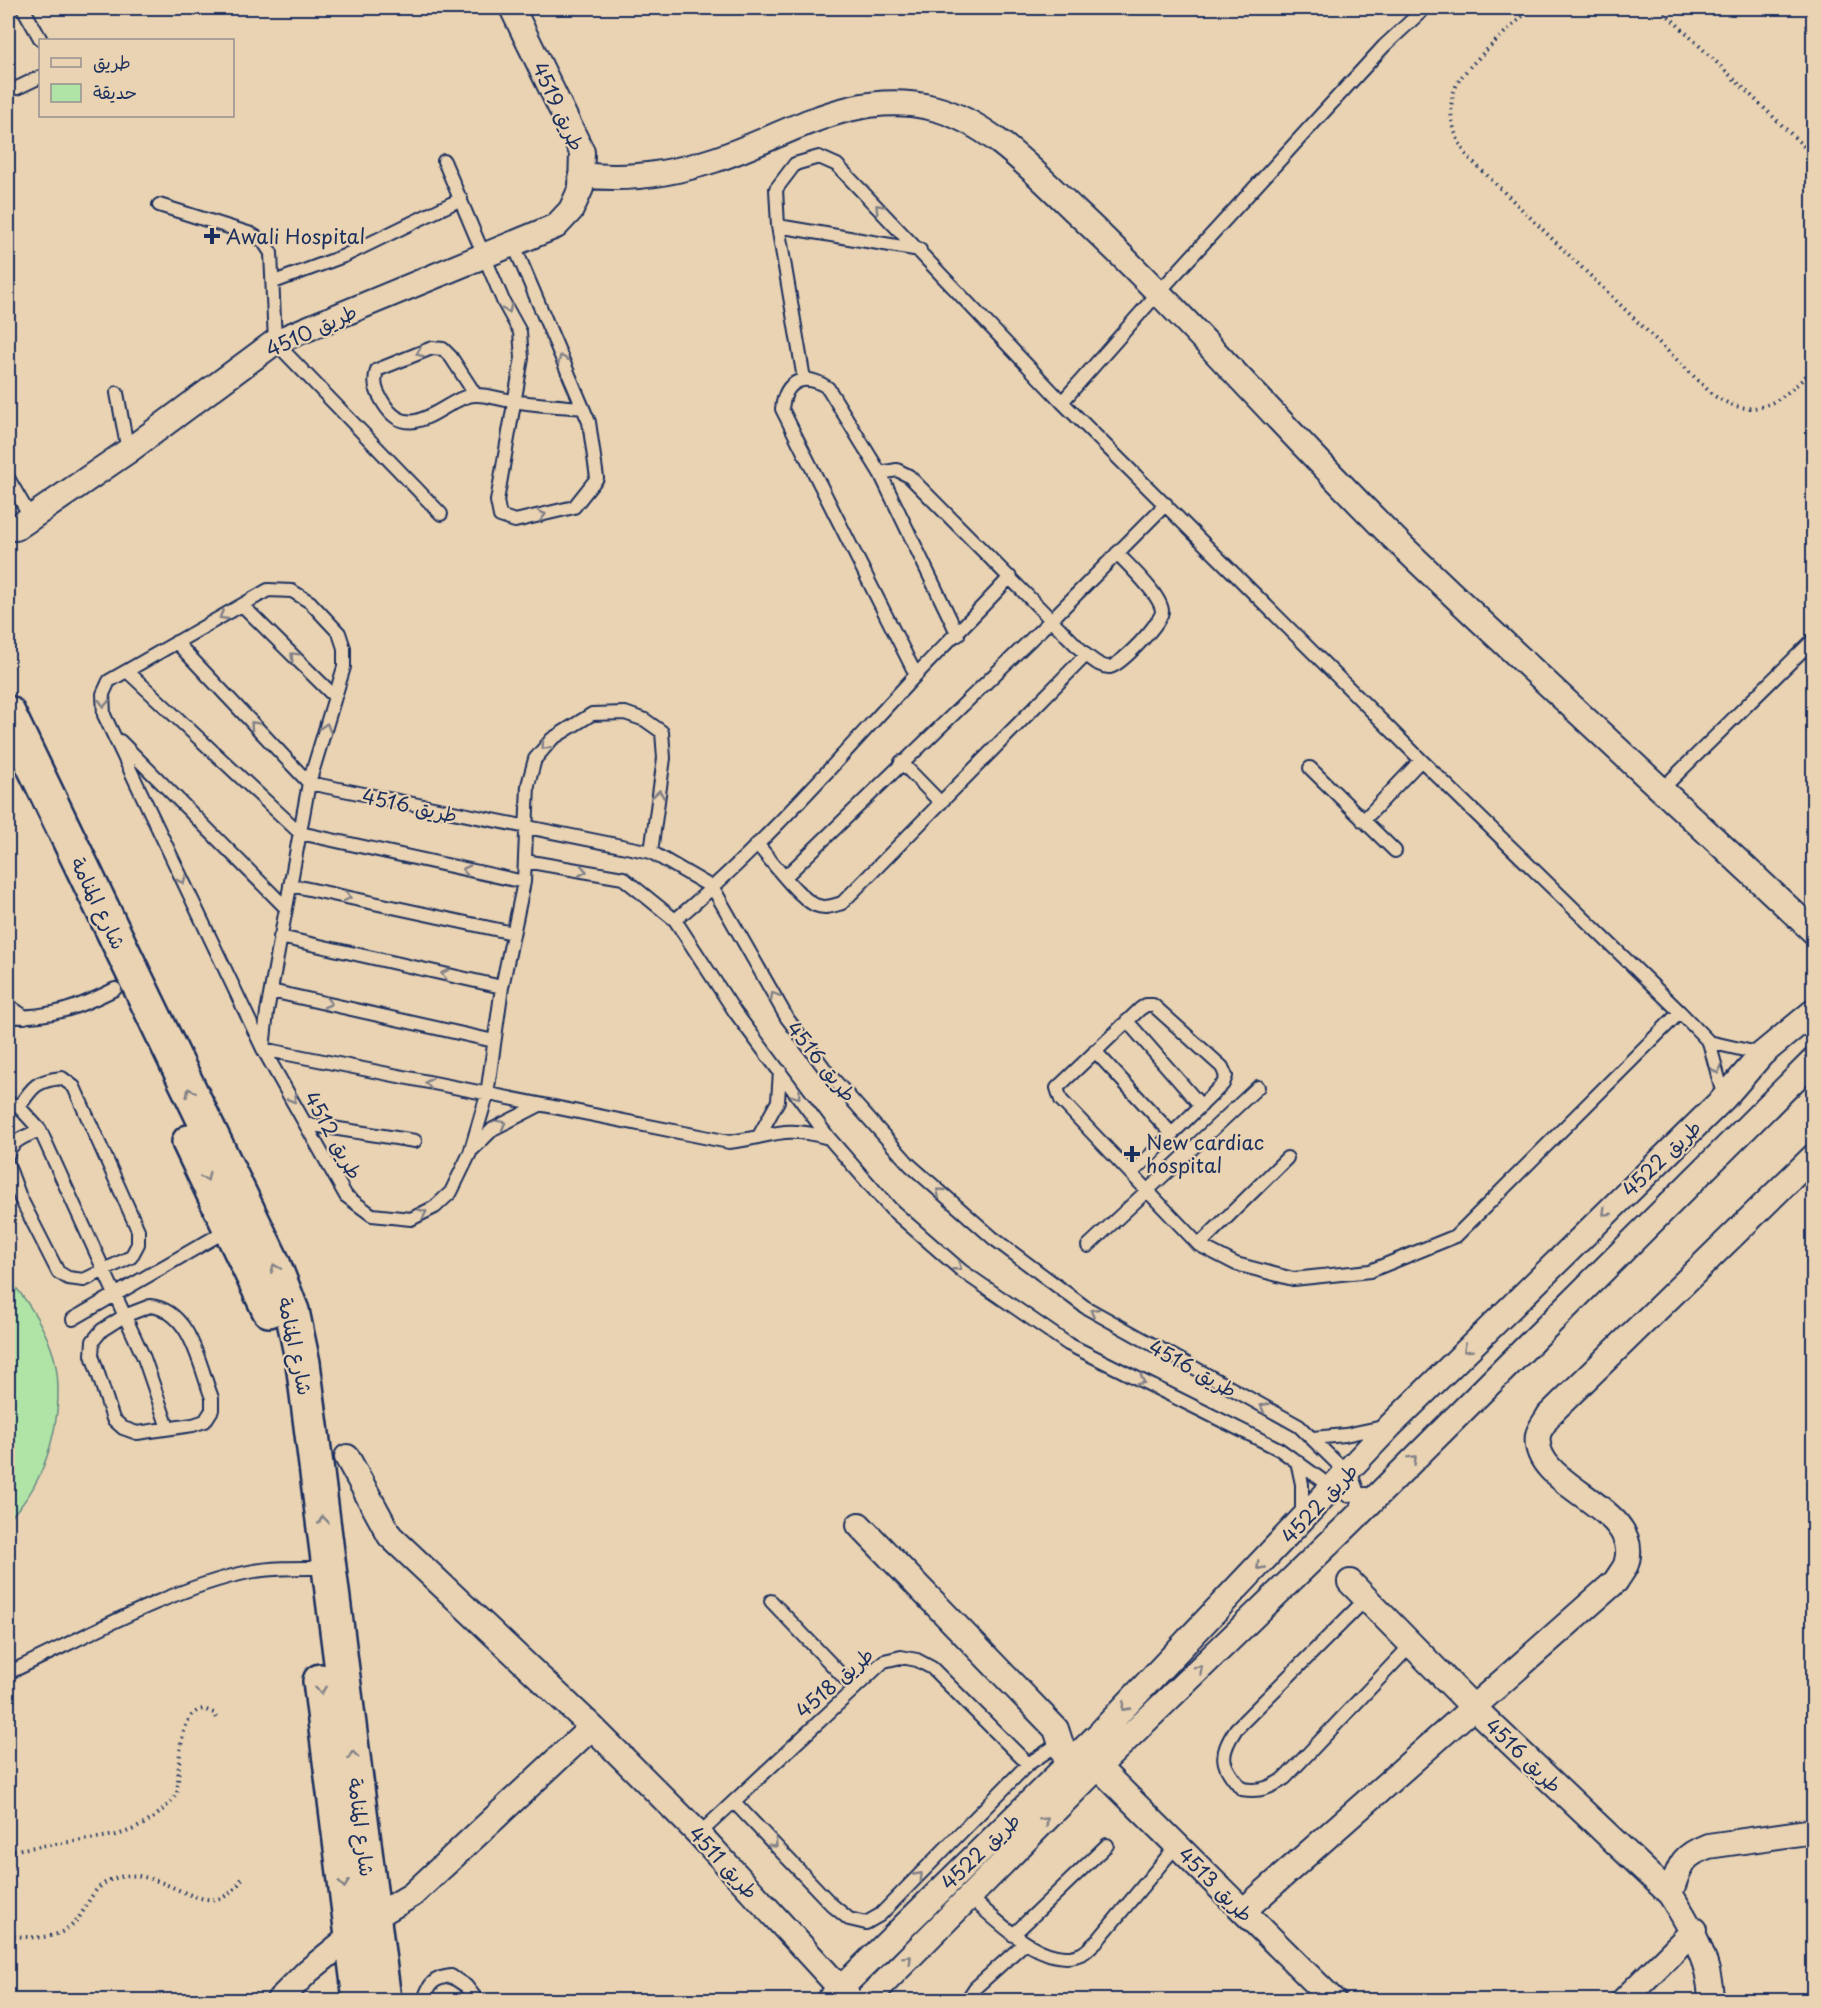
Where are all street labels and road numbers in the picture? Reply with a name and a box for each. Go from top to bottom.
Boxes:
street label: طريق 4519 [525,57,593,155]
street label: طريق 4510 [261,296,361,364]
street label: طريق 4516 [360,780,460,830]
street label: شارع المنامة [64,852,134,954]
street label: طريق 4516 [780,1014,864,1108]
street label: طريق 4512 [297,1085,371,1185]
street label: طريق 4522 [1614,1112,1708,1204]
street label: شارع المنامة [271,1294,321,1398]
street label: طريق 4516 [1144,1331,1242,1405]
street label: طريق 4522 [1274,1456,1364,1550]
street label: طريق 4518 [788,1640,880,1724]
street label: طريق 4516 [1479,1711,1569,1799]
street label: شارع المنامة [341,1776,383,1878]
street label: طريق 4522 [933,1805,1027,1897]
street label: طريق 4511 [682,1819,766,1905]
street label: طريق 4513 [1171,1839,1261,1929]

